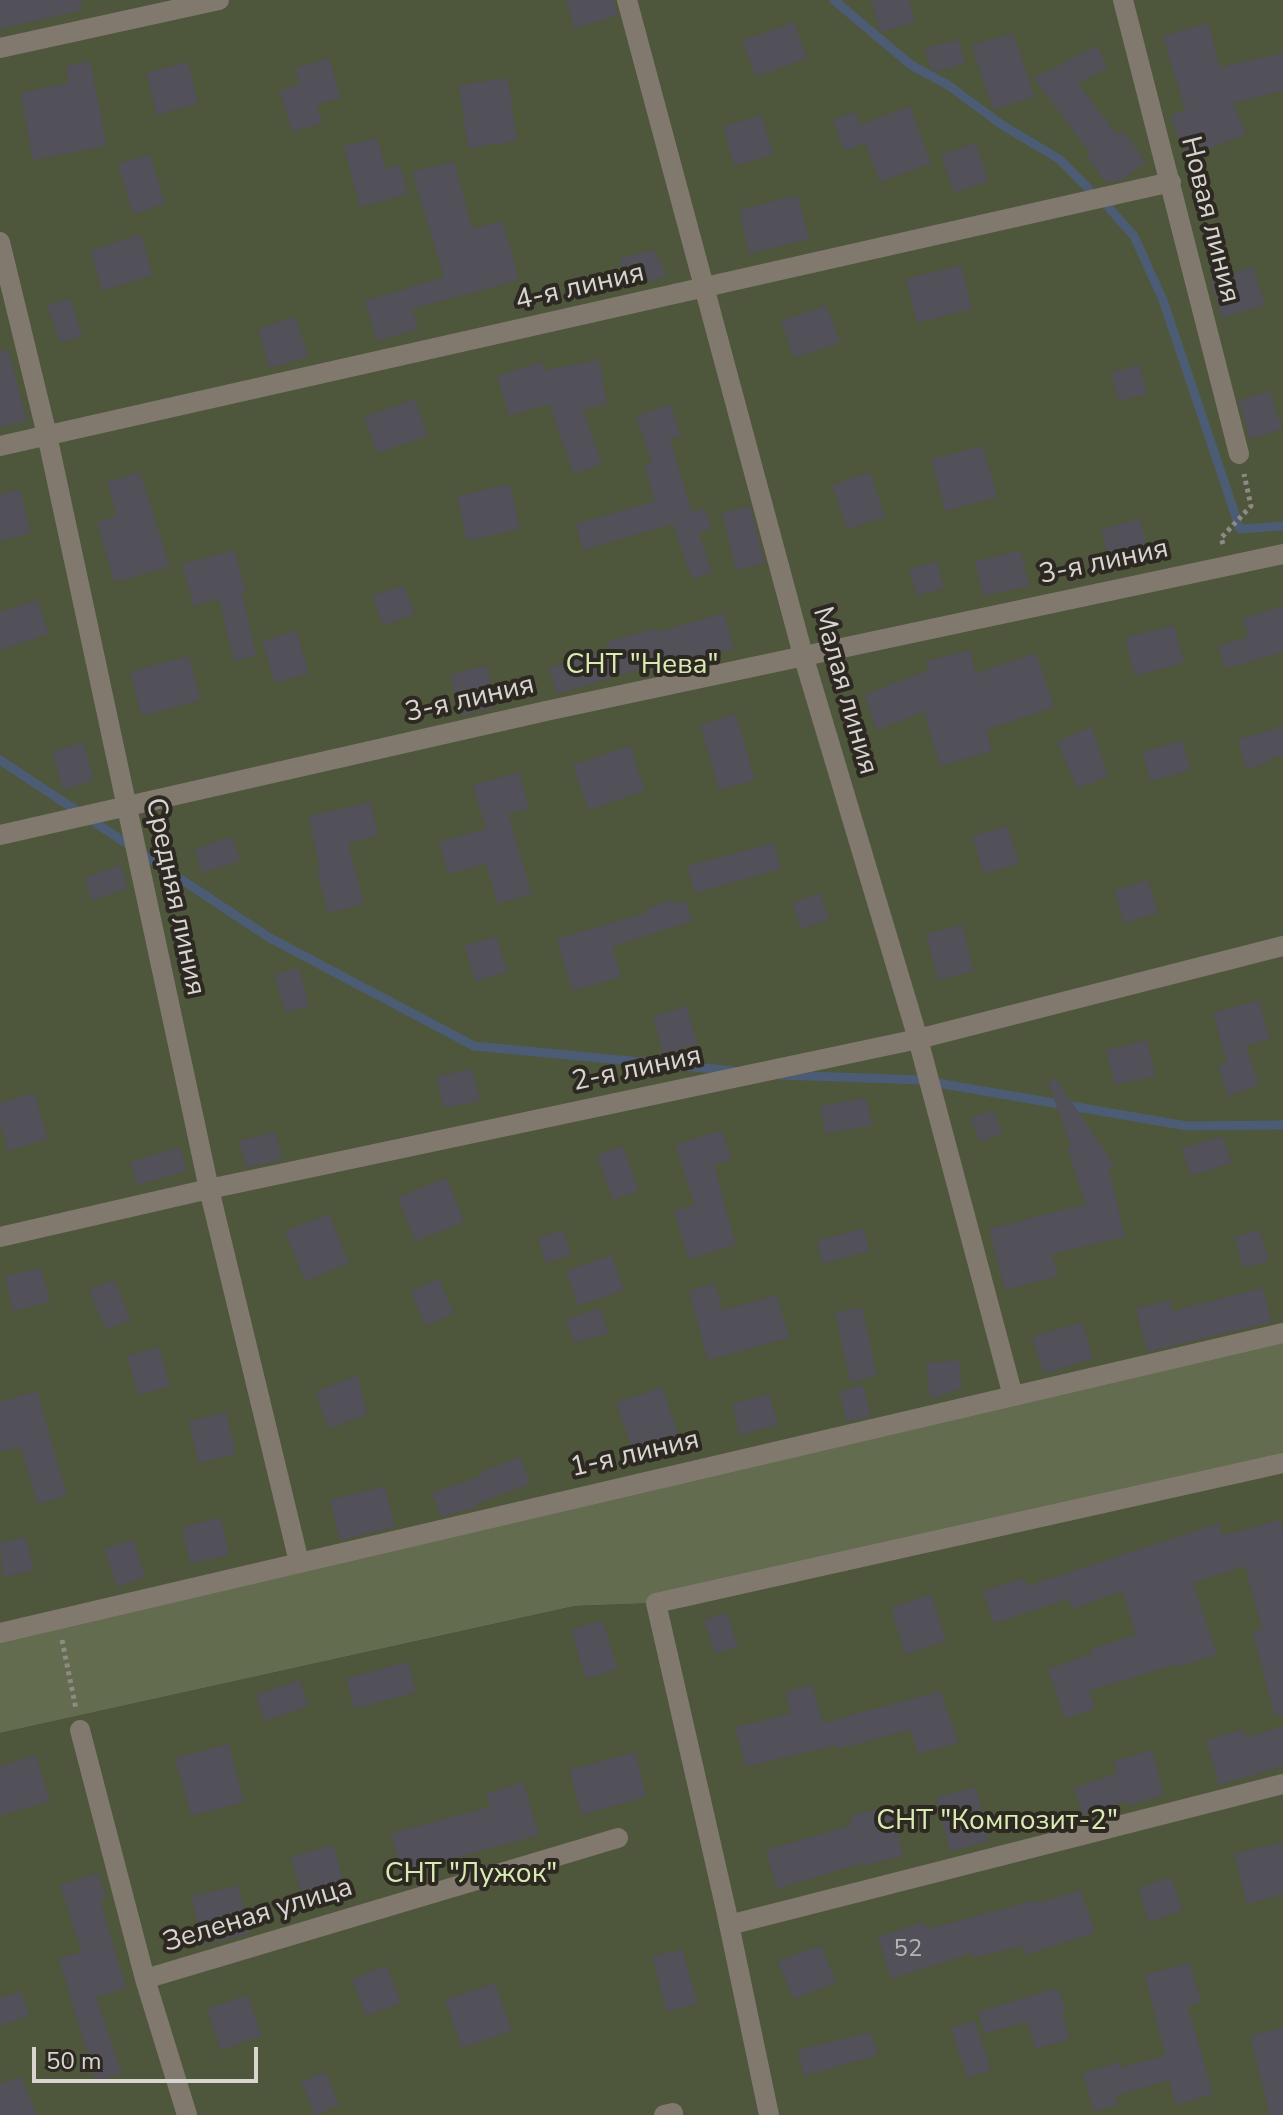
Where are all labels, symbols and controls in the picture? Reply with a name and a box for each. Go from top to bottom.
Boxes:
street label: Новая линия [1172,133,1246,307]
street label: 4-я линия [512,257,648,319]
street label: 3-я линия [1036,533,1172,593]
street label: Малая линия [804,603,884,779]
park label: СНТ "Нева" [566,649,718,683]
street label: 3-я линия [402,669,538,731]
street label: Средняя линия [137,795,211,999]
street label: 2-я линия [569,1040,705,1100]
street label: 1-я линия [567,1424,703,1486]
park label: СНТ "Композит-2" [876,1805,1118,1839]
park label: СНТ "Лужок" [385,1858,557,1892]
street label: Зеленая улица [159,1871,357,1961]
house number: 52 [894,1936,922,1964]
scale bar [36,2031,262,2081]
text: 50 m [46,2045,102,2077]

